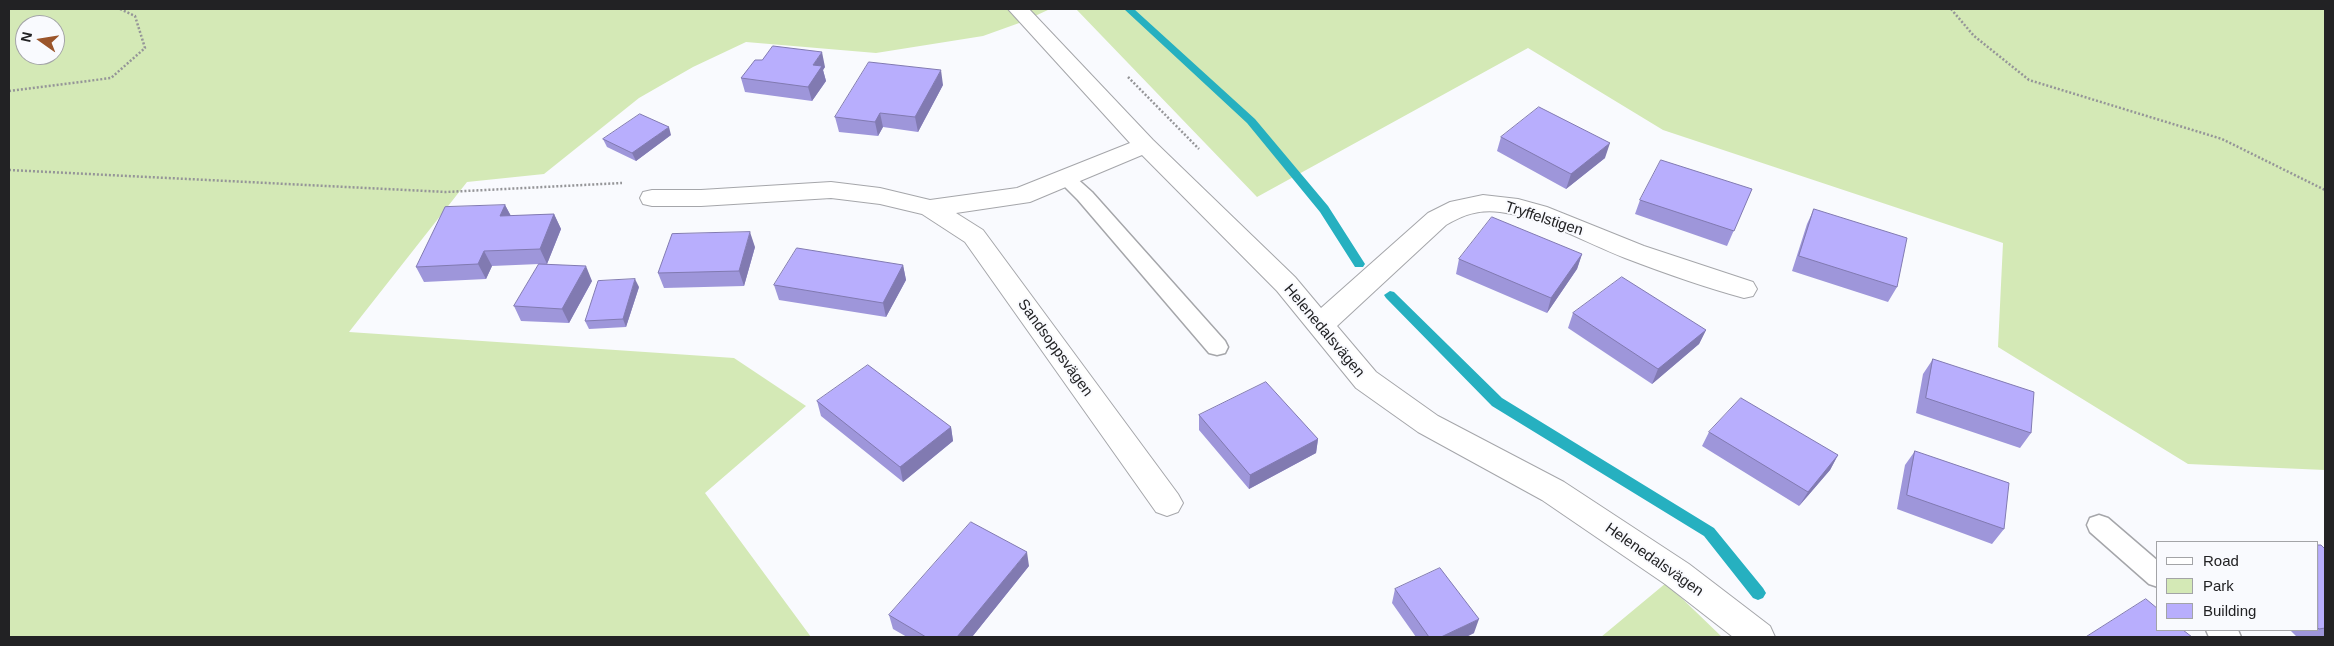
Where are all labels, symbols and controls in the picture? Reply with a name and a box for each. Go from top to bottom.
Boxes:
north arrow [15,15,65,65]
text: N [17,30,35,44]
street label: Tryffelstigen [1503,198,1585,240]
street label: Helenedalsvägen [1280,281,1368,381]
street label: Sandsoppsvägen [1014,296,1096,400]
street label: Helenedalsvägen [1601,519,1707,601]
legend [2156,541,2319,631]
text: Road [2203,552,2239,569]
text: Park [2203,577,2234,594]
text: Building [2203,602,2256,619]

